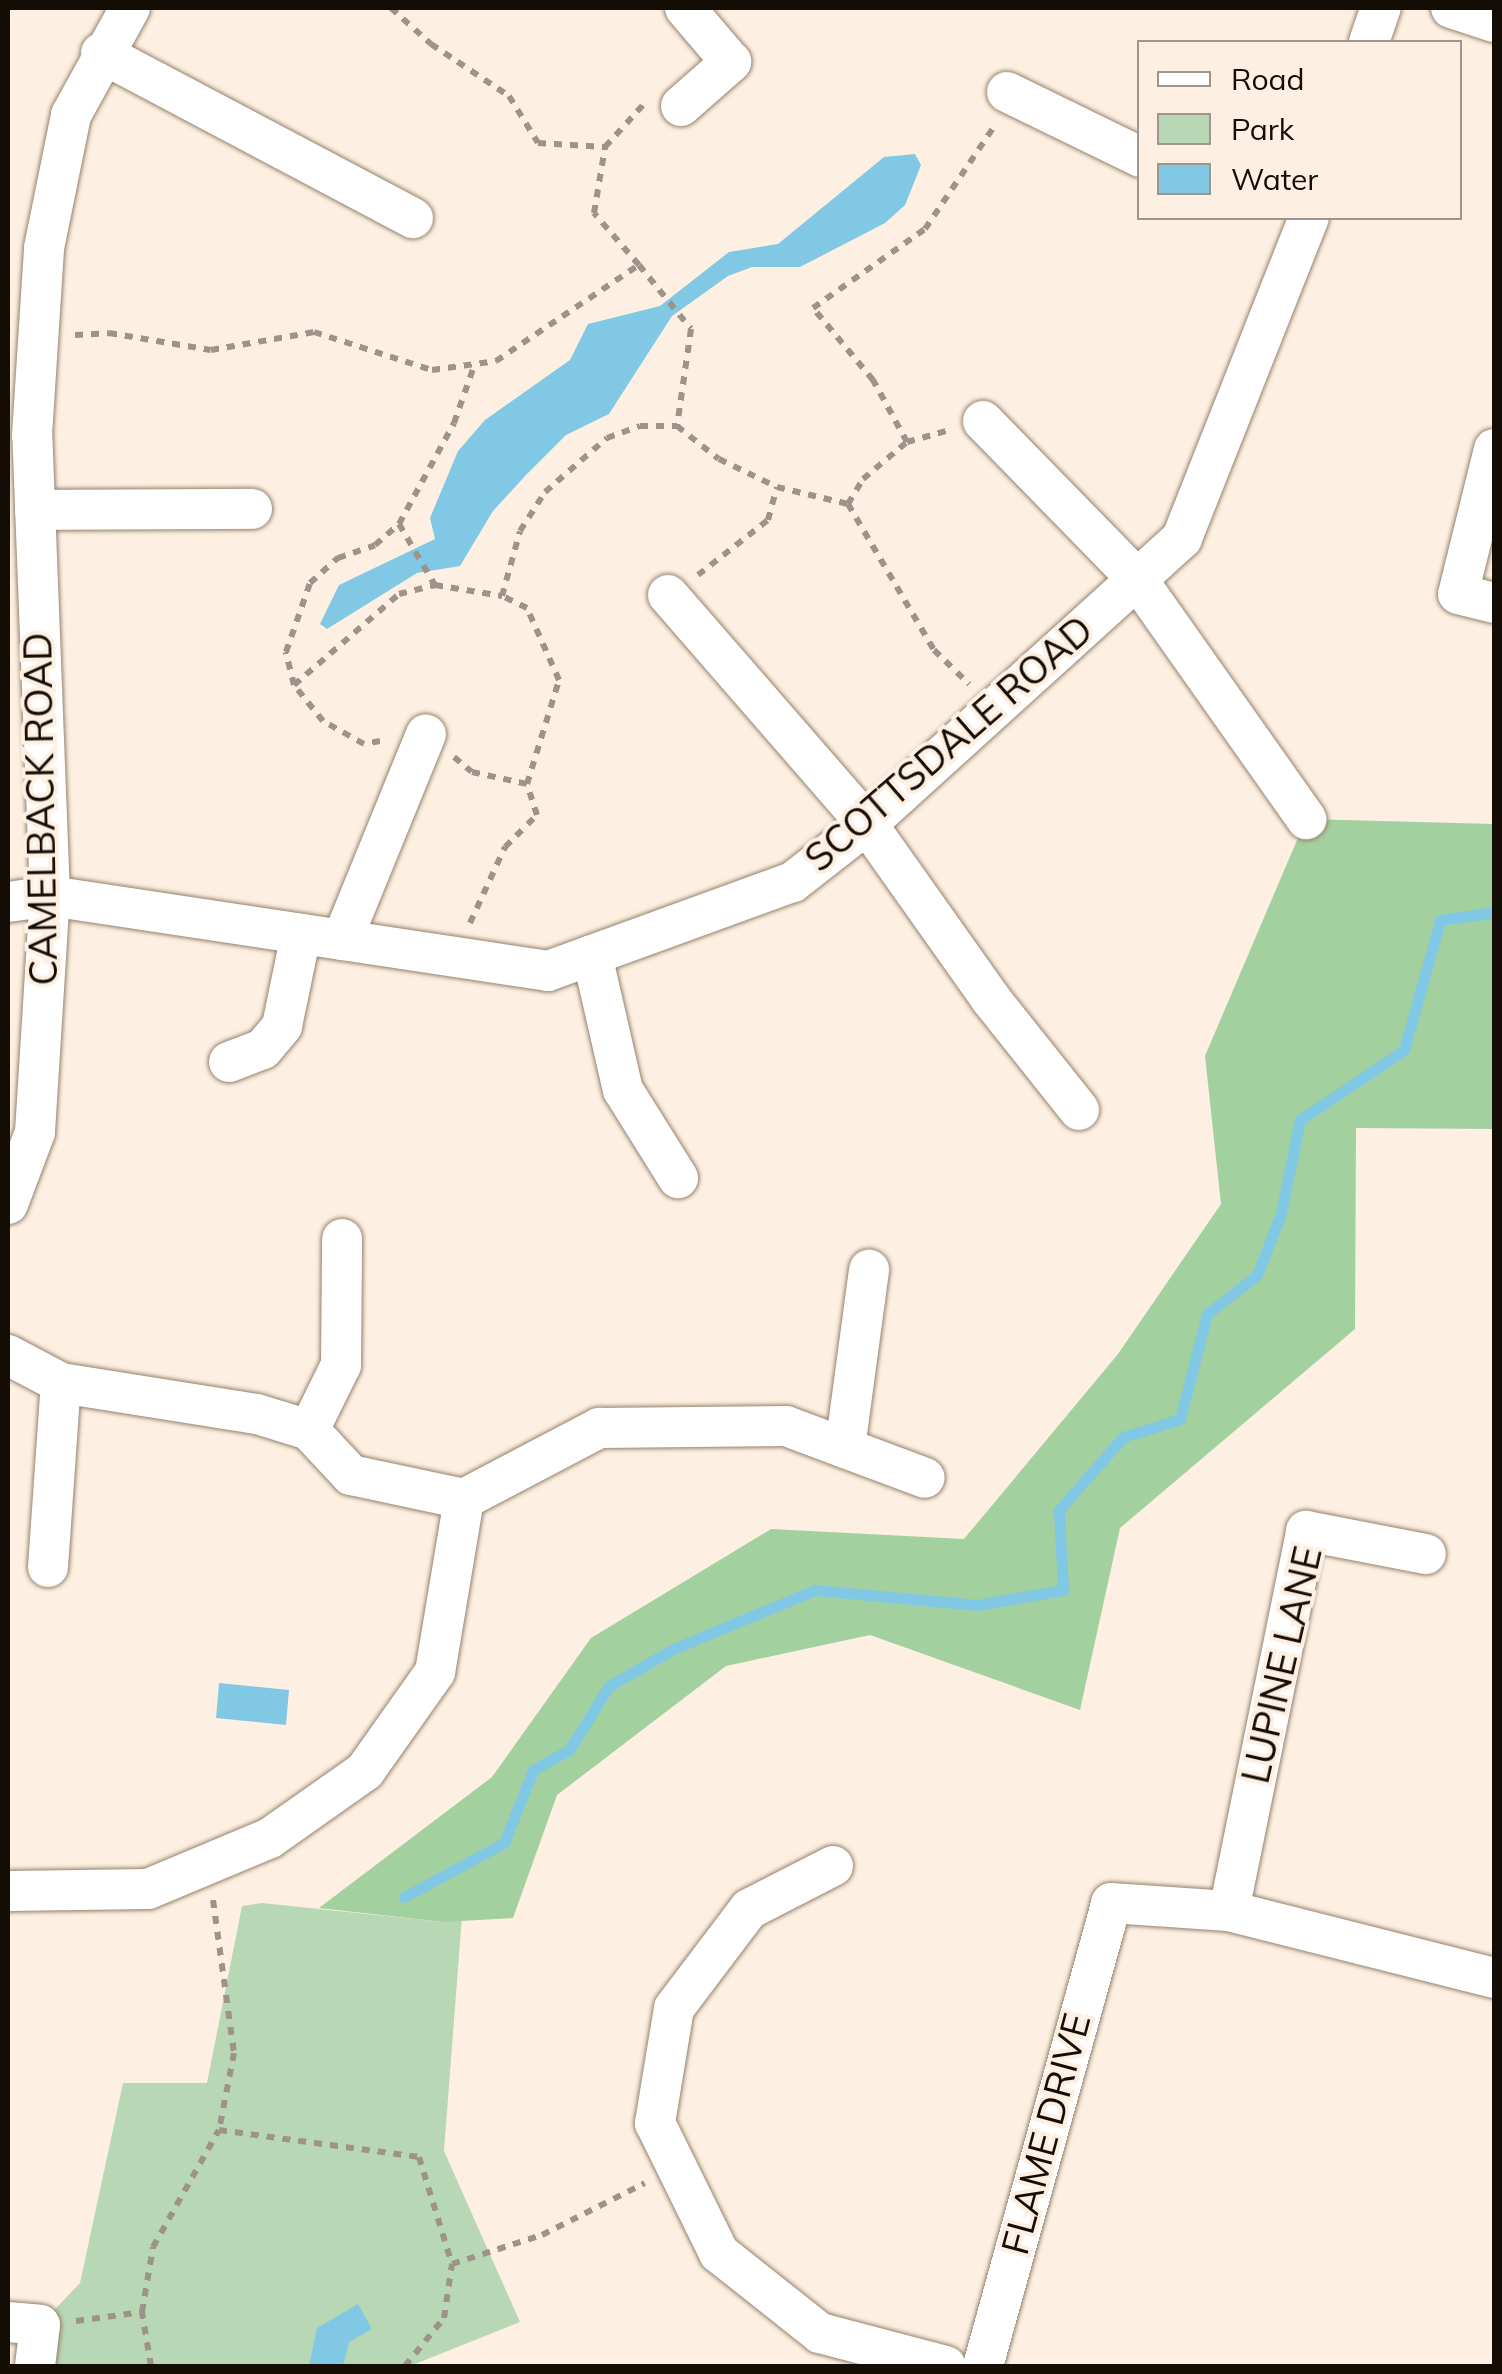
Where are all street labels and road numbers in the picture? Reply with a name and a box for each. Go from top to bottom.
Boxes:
street label: SCOTTSDALE ROAD [796,607,1102,881]
street label: CAMELBACK ROAD [15,632,67,986]
street label: LUPINE LANE [1233,1542,1331,1788]
street label: FLAME DRIVE [992,2009,1100,2259]

